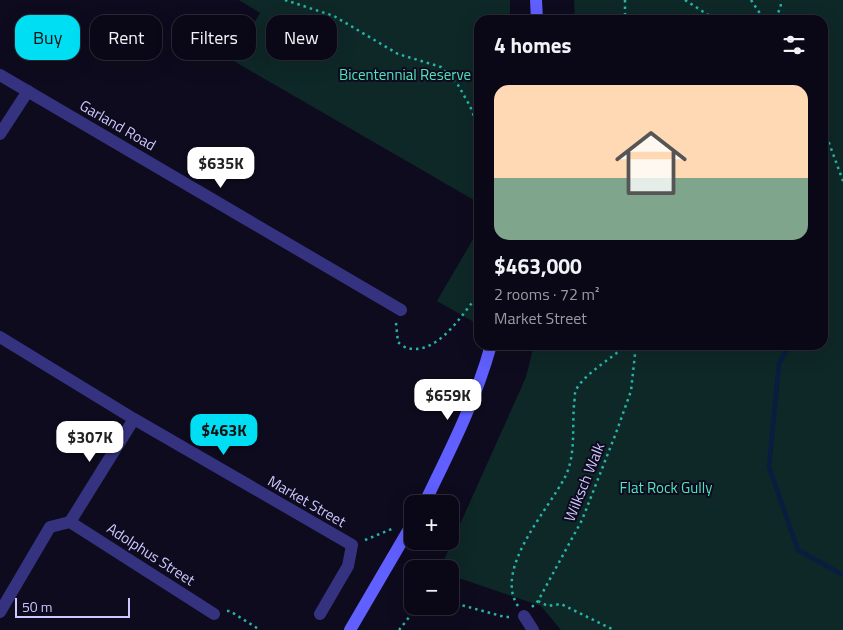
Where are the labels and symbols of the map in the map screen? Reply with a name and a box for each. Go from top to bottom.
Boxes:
park label: Bicentennial Reserve [339,63,471,86]
street label: Garland Road [76,94,160,156]
pin: $635K [186,146,256,189]
pin: $659K [413,378,483,421]
pin: $463K [189,414,259,456]
pin: $307K [55,420,125,463]
street label: Wilksch Walk [558,439,610,525]
street label: Market Street [264,469,351,533]
park label: Flat Rock Gully [620,476,712,499]
street label: Adolphus Street [102,517,200,592]
scale bar [15,595,130,618]

